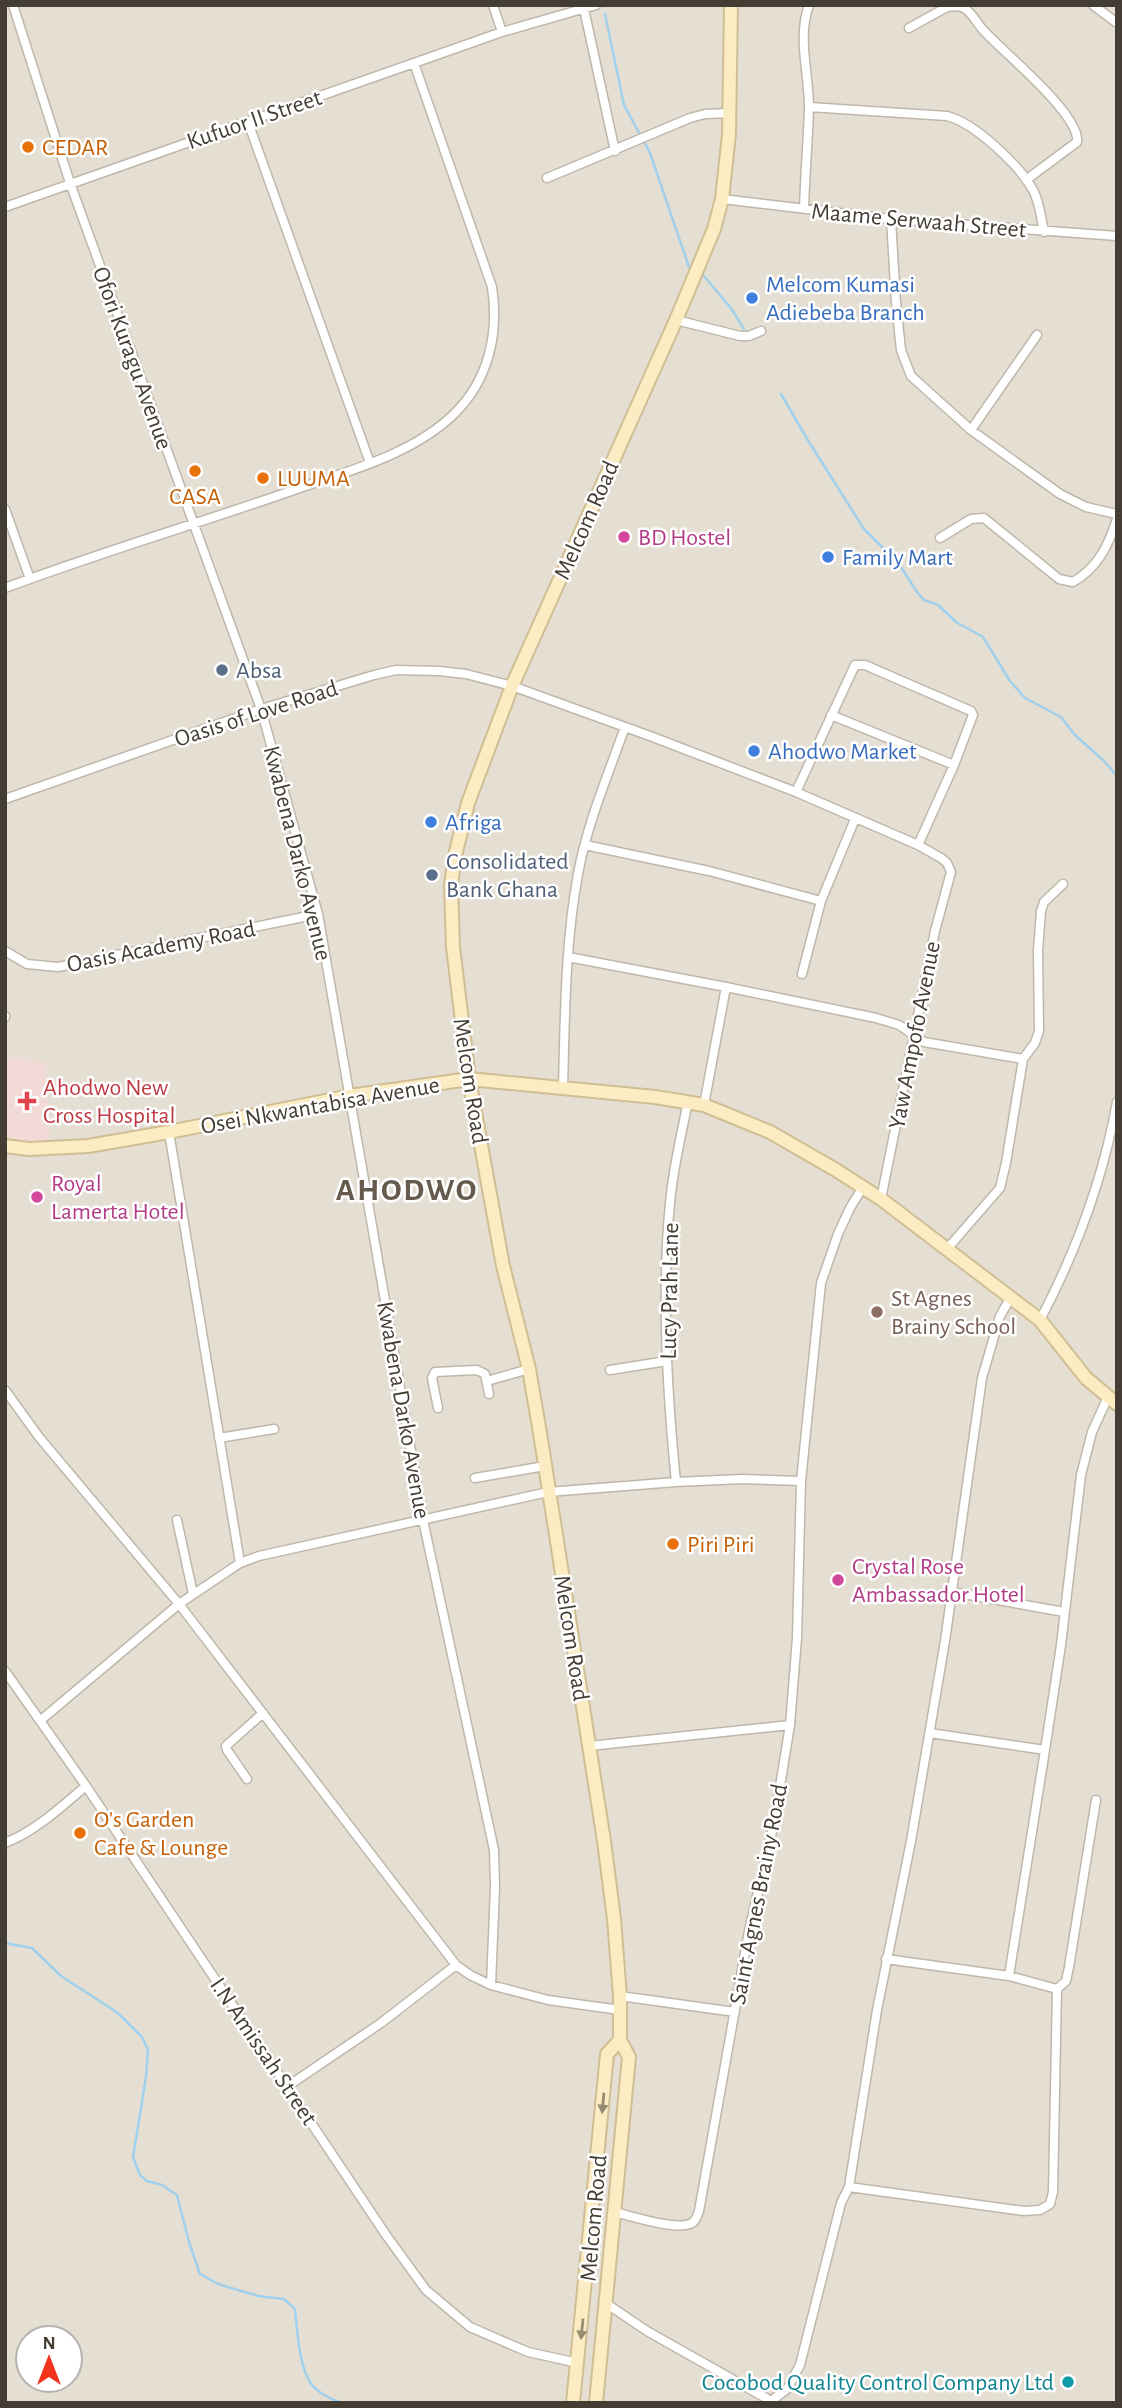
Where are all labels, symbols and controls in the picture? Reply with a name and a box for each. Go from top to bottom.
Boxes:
street label: Kufuor II Street [184,86,325,154]
place label: CEDAR [42,136,108,160]
marker: CEDAR [20,139,36,155]
street label: Maame Serwaah Street [810,200,1028,242]
street label: Ofori Kuragu Avenue [88,264,176,453]
place label: Melcom Kumasi Adiebeba Branch [766,273,925,325]
marker: Melcom Kumasi Adiebeba Branch [744,290,760,306]
street label: Melcom Road [550,457,624,583]
marker: CASA [187,463,203,479]
place label: LUUMA [277,467,350,491]
marker: LUUMA [255,470,271,486]
place label: CASA [169,485,221,509]
place label: BD Hostel [638,526,731,550]
marker: BD Hostel [616,529,632,545]
place label: Family Mart [842,546,953,570]
marker: Family Mart [820,549,836,565]
place label: Absa [236,659,282,683]
marker: Absa [214,662,230,678]
street label: Oasis of Love Road [172,676,341,752]
place label: Ahodwo Market [768,740,917,764]
street label: Kwabena Darko Avenue [259,743,335,963]
marker: Ahodwo Market [746,743,762,759]
place label: Afriga [445,811,502,835]
marker: Afriga [423,814,439,830]
place label: Consolidated Bank Ghana [446,850,569,902]
marker: Consolidated Bank Ghana [424,867,440,883]
street label: Oasis Academy Road [65,917,257,977]
street label: Yaw Ampofo Avenue [885,939,945,1131]
street label: Melcom Road [448,1016,492,1146]
street label: Osei Nkwantabisa Avenue [199,1073,441,1139]
place label: Ahodwo New Cross Hospital [43,1076,176,1128]
marker: Ahodwo New Cross Hospital [17,1091,37,1111]
place label: Royal Lamerta Hotel [51,1172,185,1224]
district label: AHODWO [336,1174,478,1206]
marker: Royal Lamerta Hotel [29,1189,45,1205]
street label: Lucy Prah Lane [657,1222,683,1360]
place label: St Agnes Brainy School [891,1287,1016,1339]
street label: Kwabena Darko Avenue [372,1299,434,1521]
marker: St Agnes Brainy School [869,1304,885,1320]
place label: Piri Piri [687,1533,755,1557]
marker: Piri Piri [665,1536,681,1552]
place label: Crystal Rose Ambassador Hotel [852,1555,1025,1607]
marker: Crystal Rose Ambassador Hotel [830,1572,846,1588]
street label: Melcom Road [549,1573,593,1703]
street label: Saint Agnes Brainy Road [726,1782,792,2007]
place label: O's Garden Cafe & Lounge [94,1808,228,1860]
marker: O's Garden Cafe & Lounge [72,1825,88,1841]
street label: I.N Amissah Street [205,1974,321,2130]
one-way arrow [597,2092,608,2114]
street label: Melcom Road [577,2154,611,2282]
one-way arrow [576,2319,587,2341]
north arrow [14,2324,84,2394]
text: N [42,2334,56,2353]
place label: Cocobod Quality Control Company Ltd [702,2371,1054,2395]
marker: Cocobod Quality Control Company Ltd [1060,2374,1076,2390]

